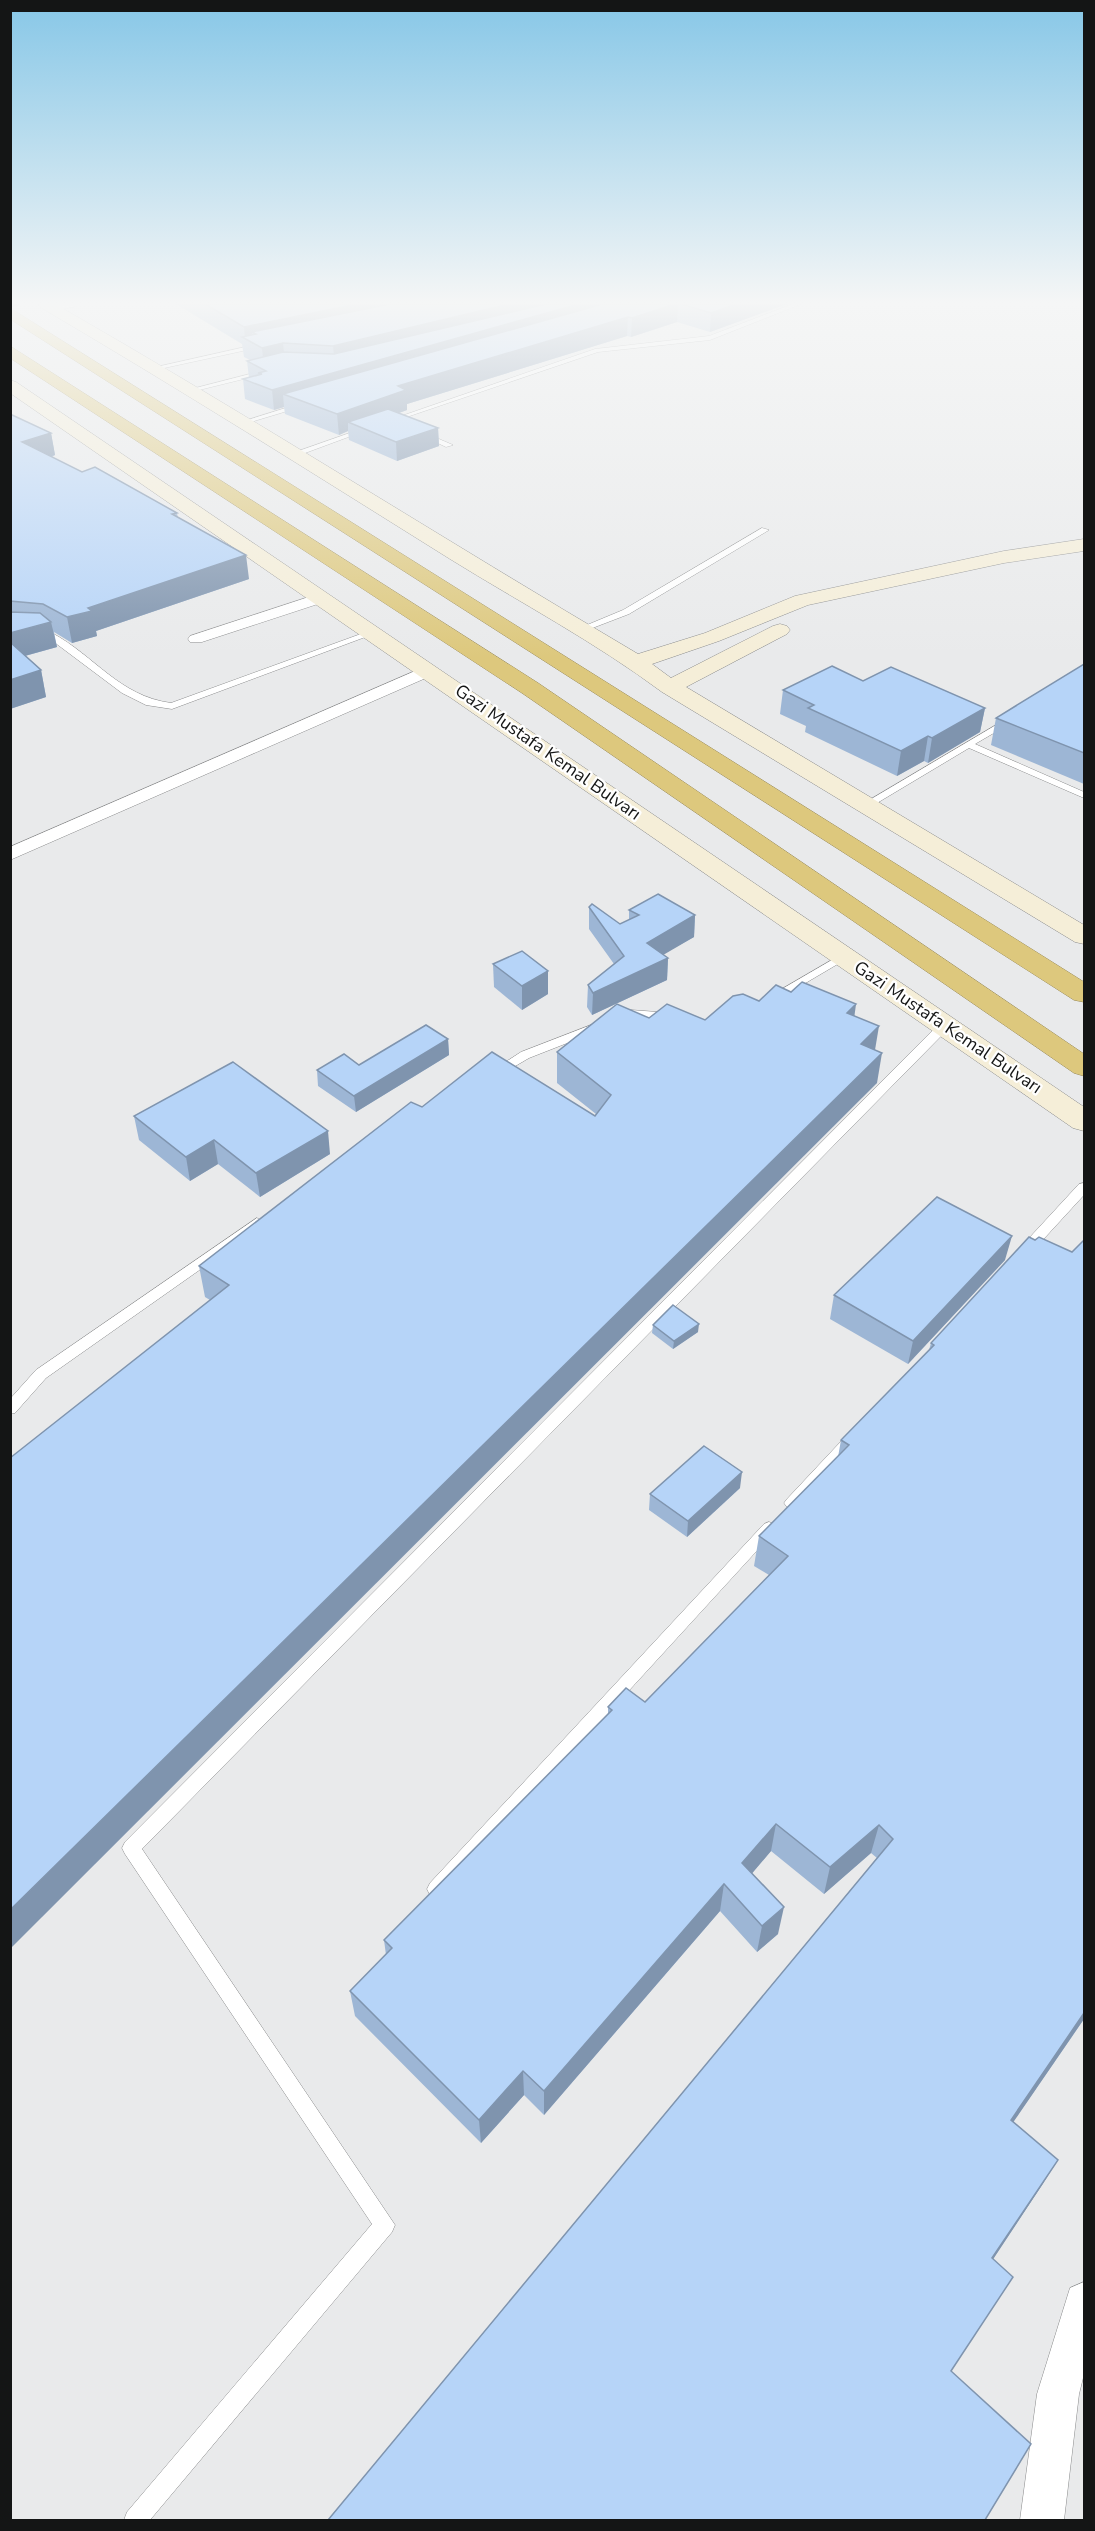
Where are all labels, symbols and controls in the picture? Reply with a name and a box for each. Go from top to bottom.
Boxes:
street label: Gazi Mustafa Kemal Bulvarı [450,679,646,825]
street label: Gazi Mustafa Kemal Bulvarı [849,955,1047,1099]

